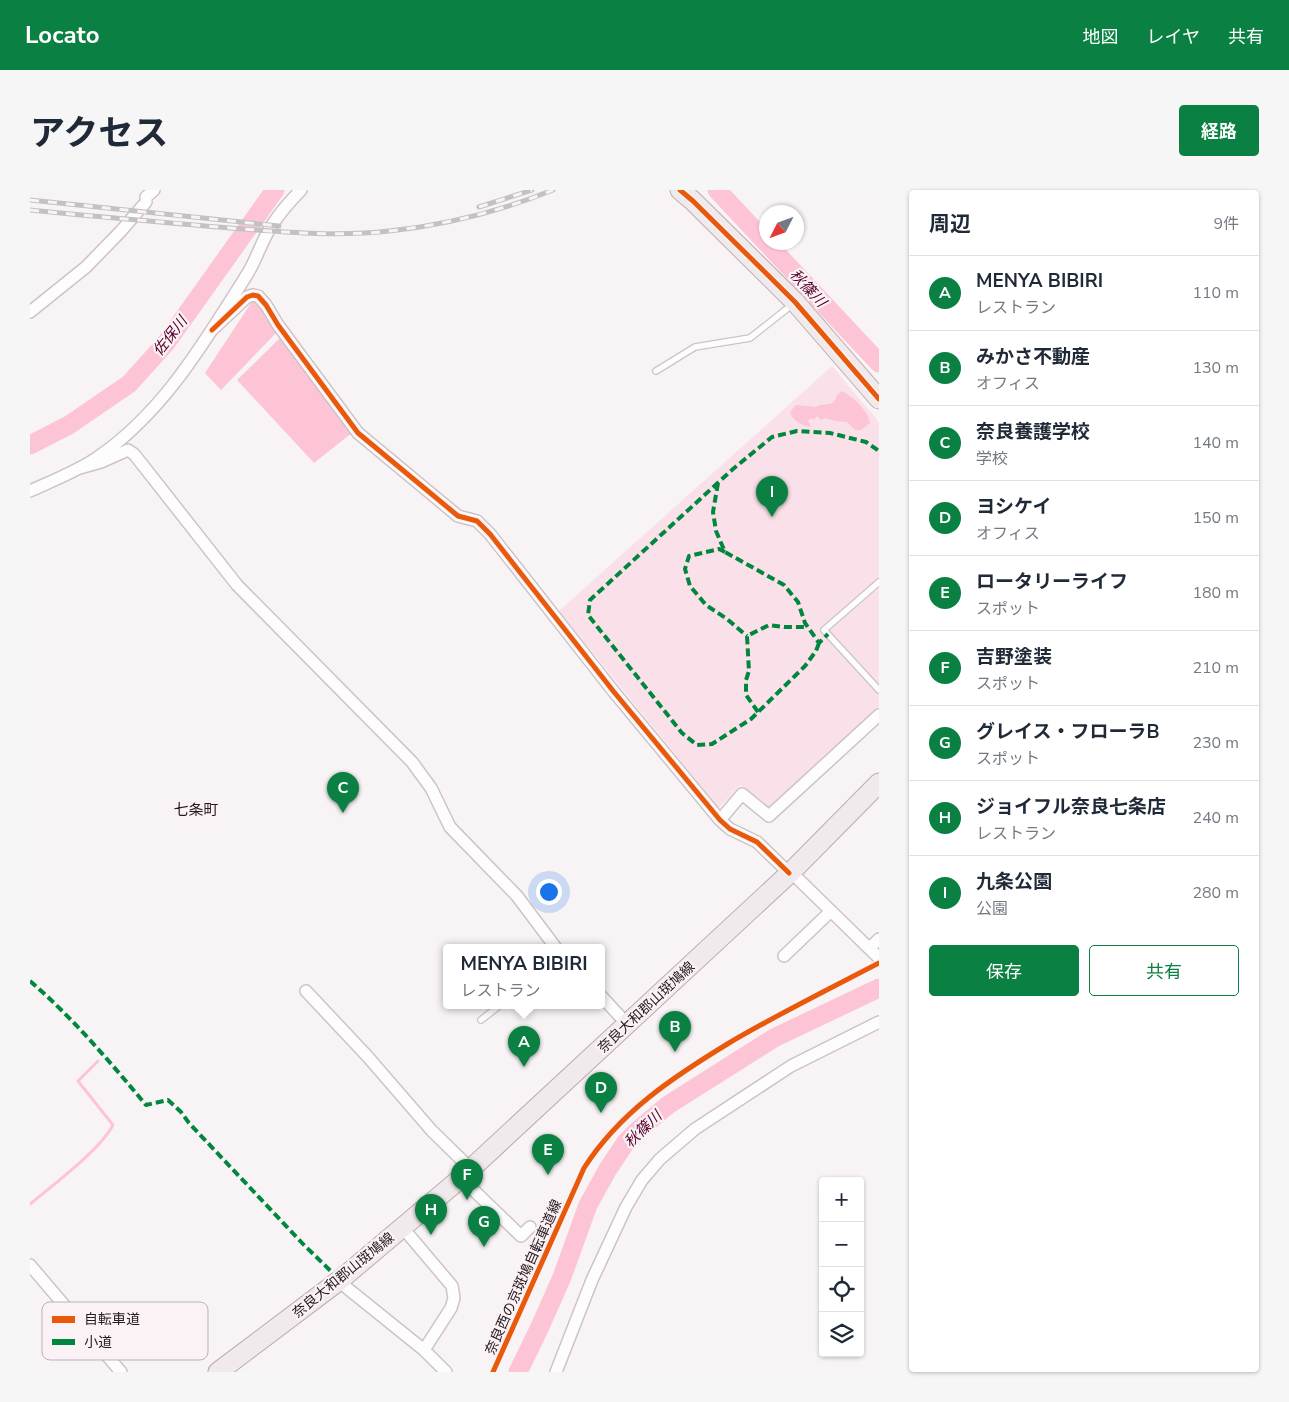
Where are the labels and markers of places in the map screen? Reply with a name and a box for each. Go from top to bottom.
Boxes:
pin: I [756,476,788,517]
pin: C [327,772,359,813]
pin: B [659,1011,691,1052]
pin: A [508,1026,540,1067]
pin: D [585,1072,617,1113]
pin: E [532,1134,564,1175]
pin: F [451,1159,483,1200]
pin: H [415,1194,447,1235]
pin: G [468,1206,500,1247]

